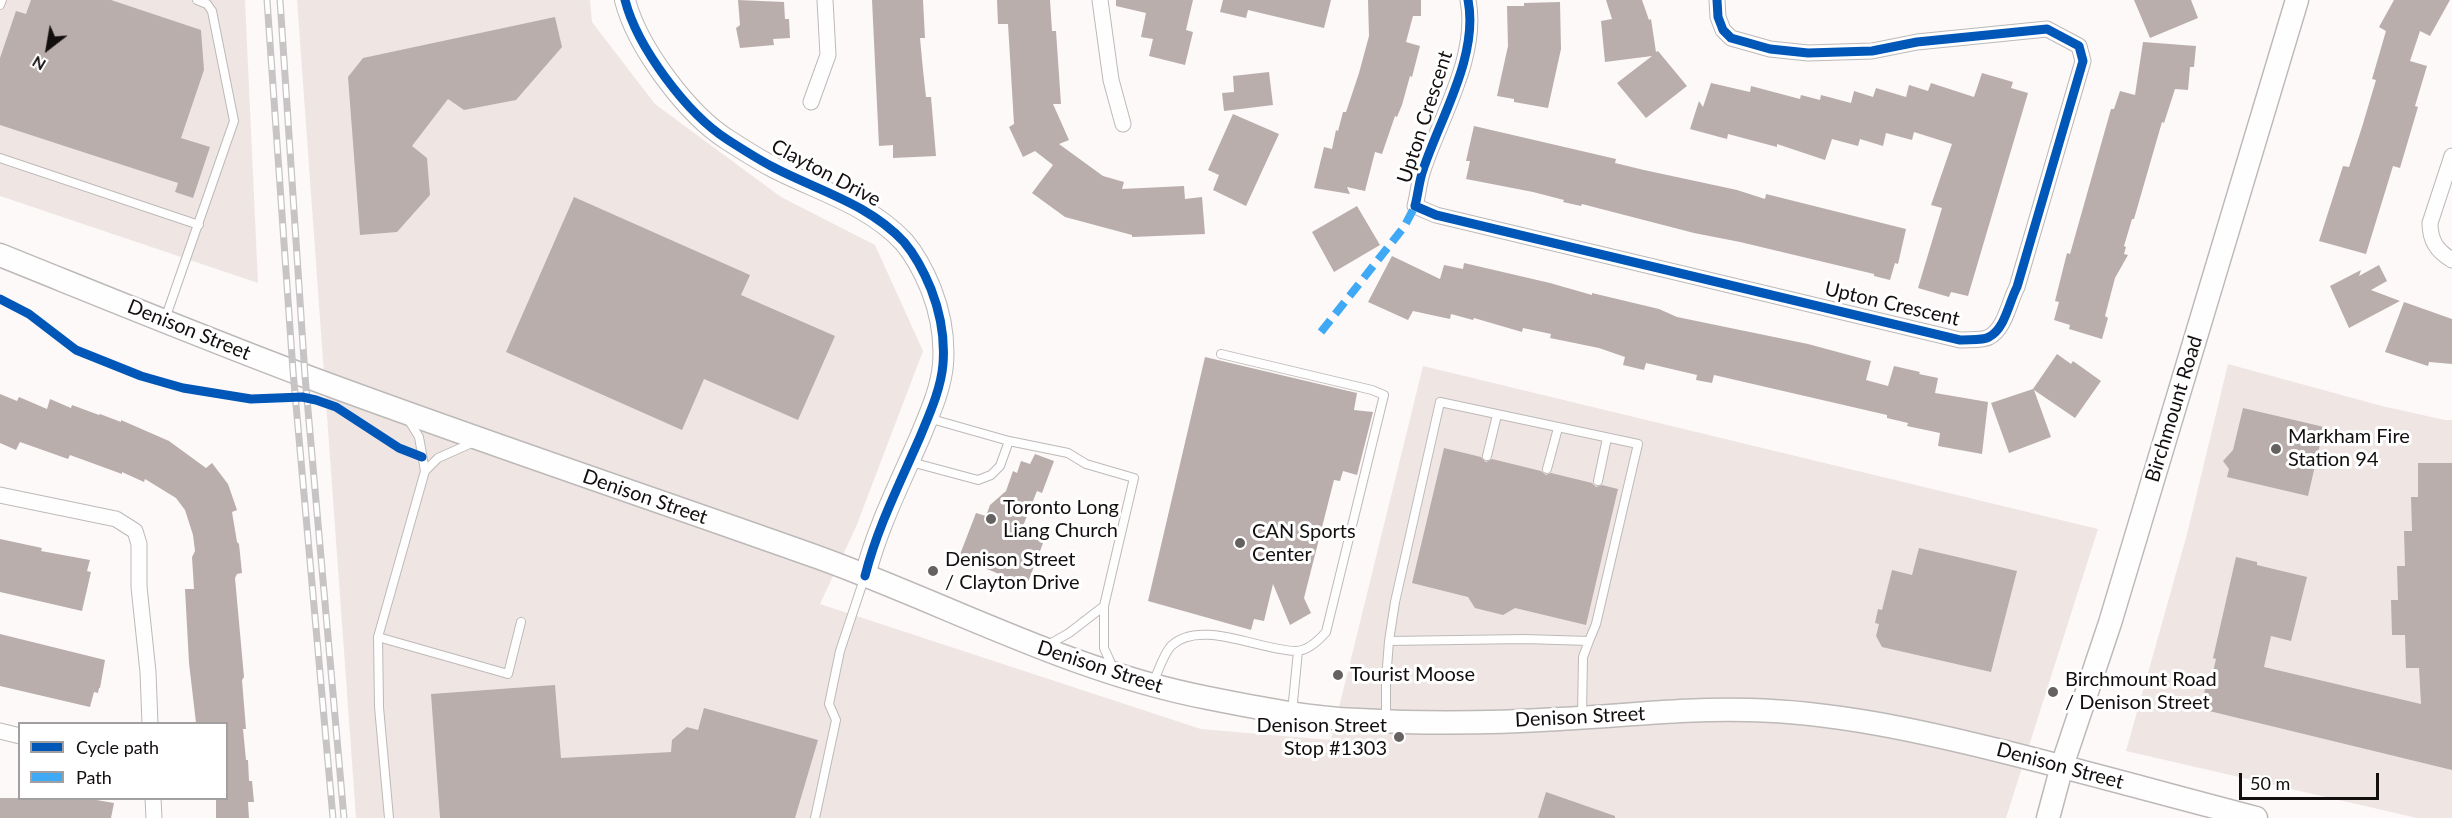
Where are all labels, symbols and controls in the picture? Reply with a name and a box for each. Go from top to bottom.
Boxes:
north arrow [18,18,78,78]
street label: Upton Crescent [1392,48,1458,186]
text: N [28,53,49,75]
street label: Clayton Drive [767,134,885,212]
street label: Upton Crescent [1822,277,1962,331]
street label: Denison Street [124,294,254,366]
street label: Birchmount Road [2140,333,2208,485]
place label: Markham Fire Station 94 [2288,425,2410,472]
marker: Markham Fire Station 94 [2269,442,2283,456]
street label: Denison Street [579,464,711,530]
place label: Toronto Long Liang Church [1003,496,1119,543]
marker: Toronto Long Liang Church [984,512,998,526]
place label: CAN Sports Center [1252,520,1356,567]
marker: CAN Sports Center [1233,536,1247,550]
place label: Denison Street / Clayton Drive [945,548,1080,595]
marker: Denison Street / Clayton Drive [926,564,940,578]
street label: Denison Street [1034,635,1166,699]
place label: Tourist Moose [1350,663,1475,687]
marker: Tourist Moose [1331,668,1345,682]
place label: Birchmount Road / Denison Street [2065,668,2217,715]
marker: Birchmount Road / Denison Street [2046,685,2060,699]
street label: Denison Street [1514,702,1646,732]
place label: Denison Street Stop #1303 [1256,714,1387,761]
legend [18,722,228,800]
marker: Denison Street Stop #1303 [1392,730,1406,744]
text: Cycle path [76,736,159,758]
street label: Denison Street [1994,738,2126,794]
scale bar [2242,761,2382,799]
text: Path [76,766,112,788]
text: 50 m [2250,772,2290,794]

